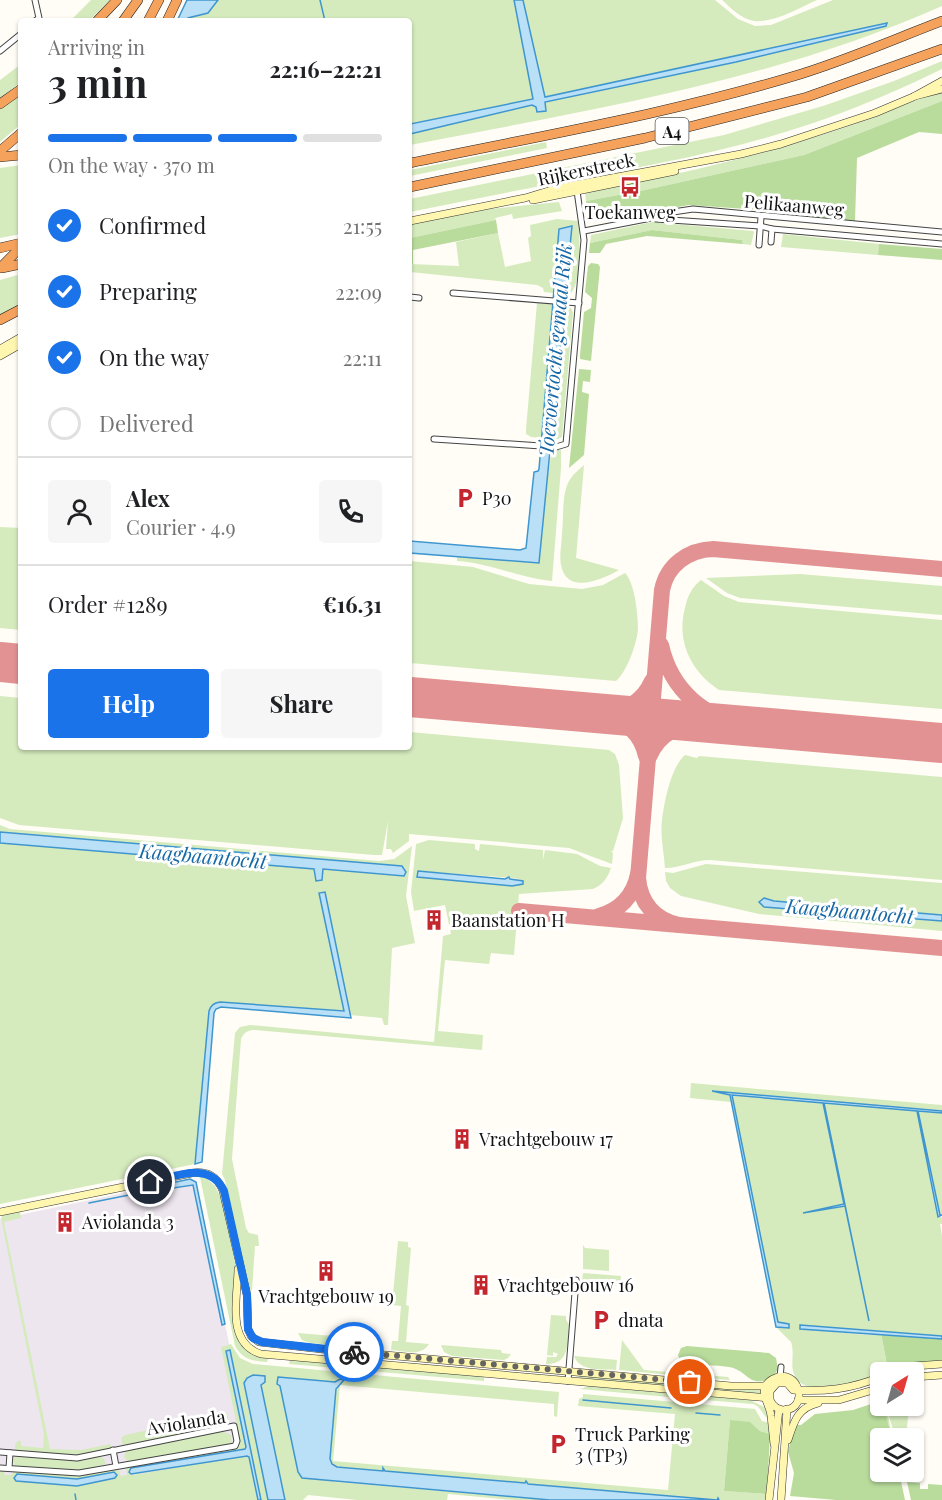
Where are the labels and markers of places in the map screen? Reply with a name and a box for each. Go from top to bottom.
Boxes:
bus stop icon: Toekanweg [618,175,642,199]
place label: Toekanweg [585,200,676,224]
parking icon: P30 [453,486,477,510]
place label: P30 [482,486,511,510]
building icon: Baanstation H [422,908,446,932]
place label: Baanstation H [451,908,565,932]
building icon: Vrachtgebouw 17 [450,1127,474,1151]
place label: Vrachtgebouw 17 [478,1127,614,1151]
pin [124,1156,175,1207]
building icon: Aviolanda 3 [53,1210,77,1234]
place label: Aviolanda 3 [81,1210,174,1234]
building icon: Vrachtgebouw 19 [314,1259,338,1283]
building icon: Vrachtgebouw 16 [469,1273,493,1297]
place label: Vrachtgebouw 16 [497,1273,634,1297]
place label: Vrachtgebouw 19 [257,1284,394,1308]
parking icon: dnata [589,1308,613,1332]
place label: dnata [618,1308,664,1332]
pin [664,1356,715,1407]
place label: Truck Parking 3 (TP3) [575,1422,690,1467]
parking icon: Truck Parking 3 (TP3) [546,1432,570,1456]

